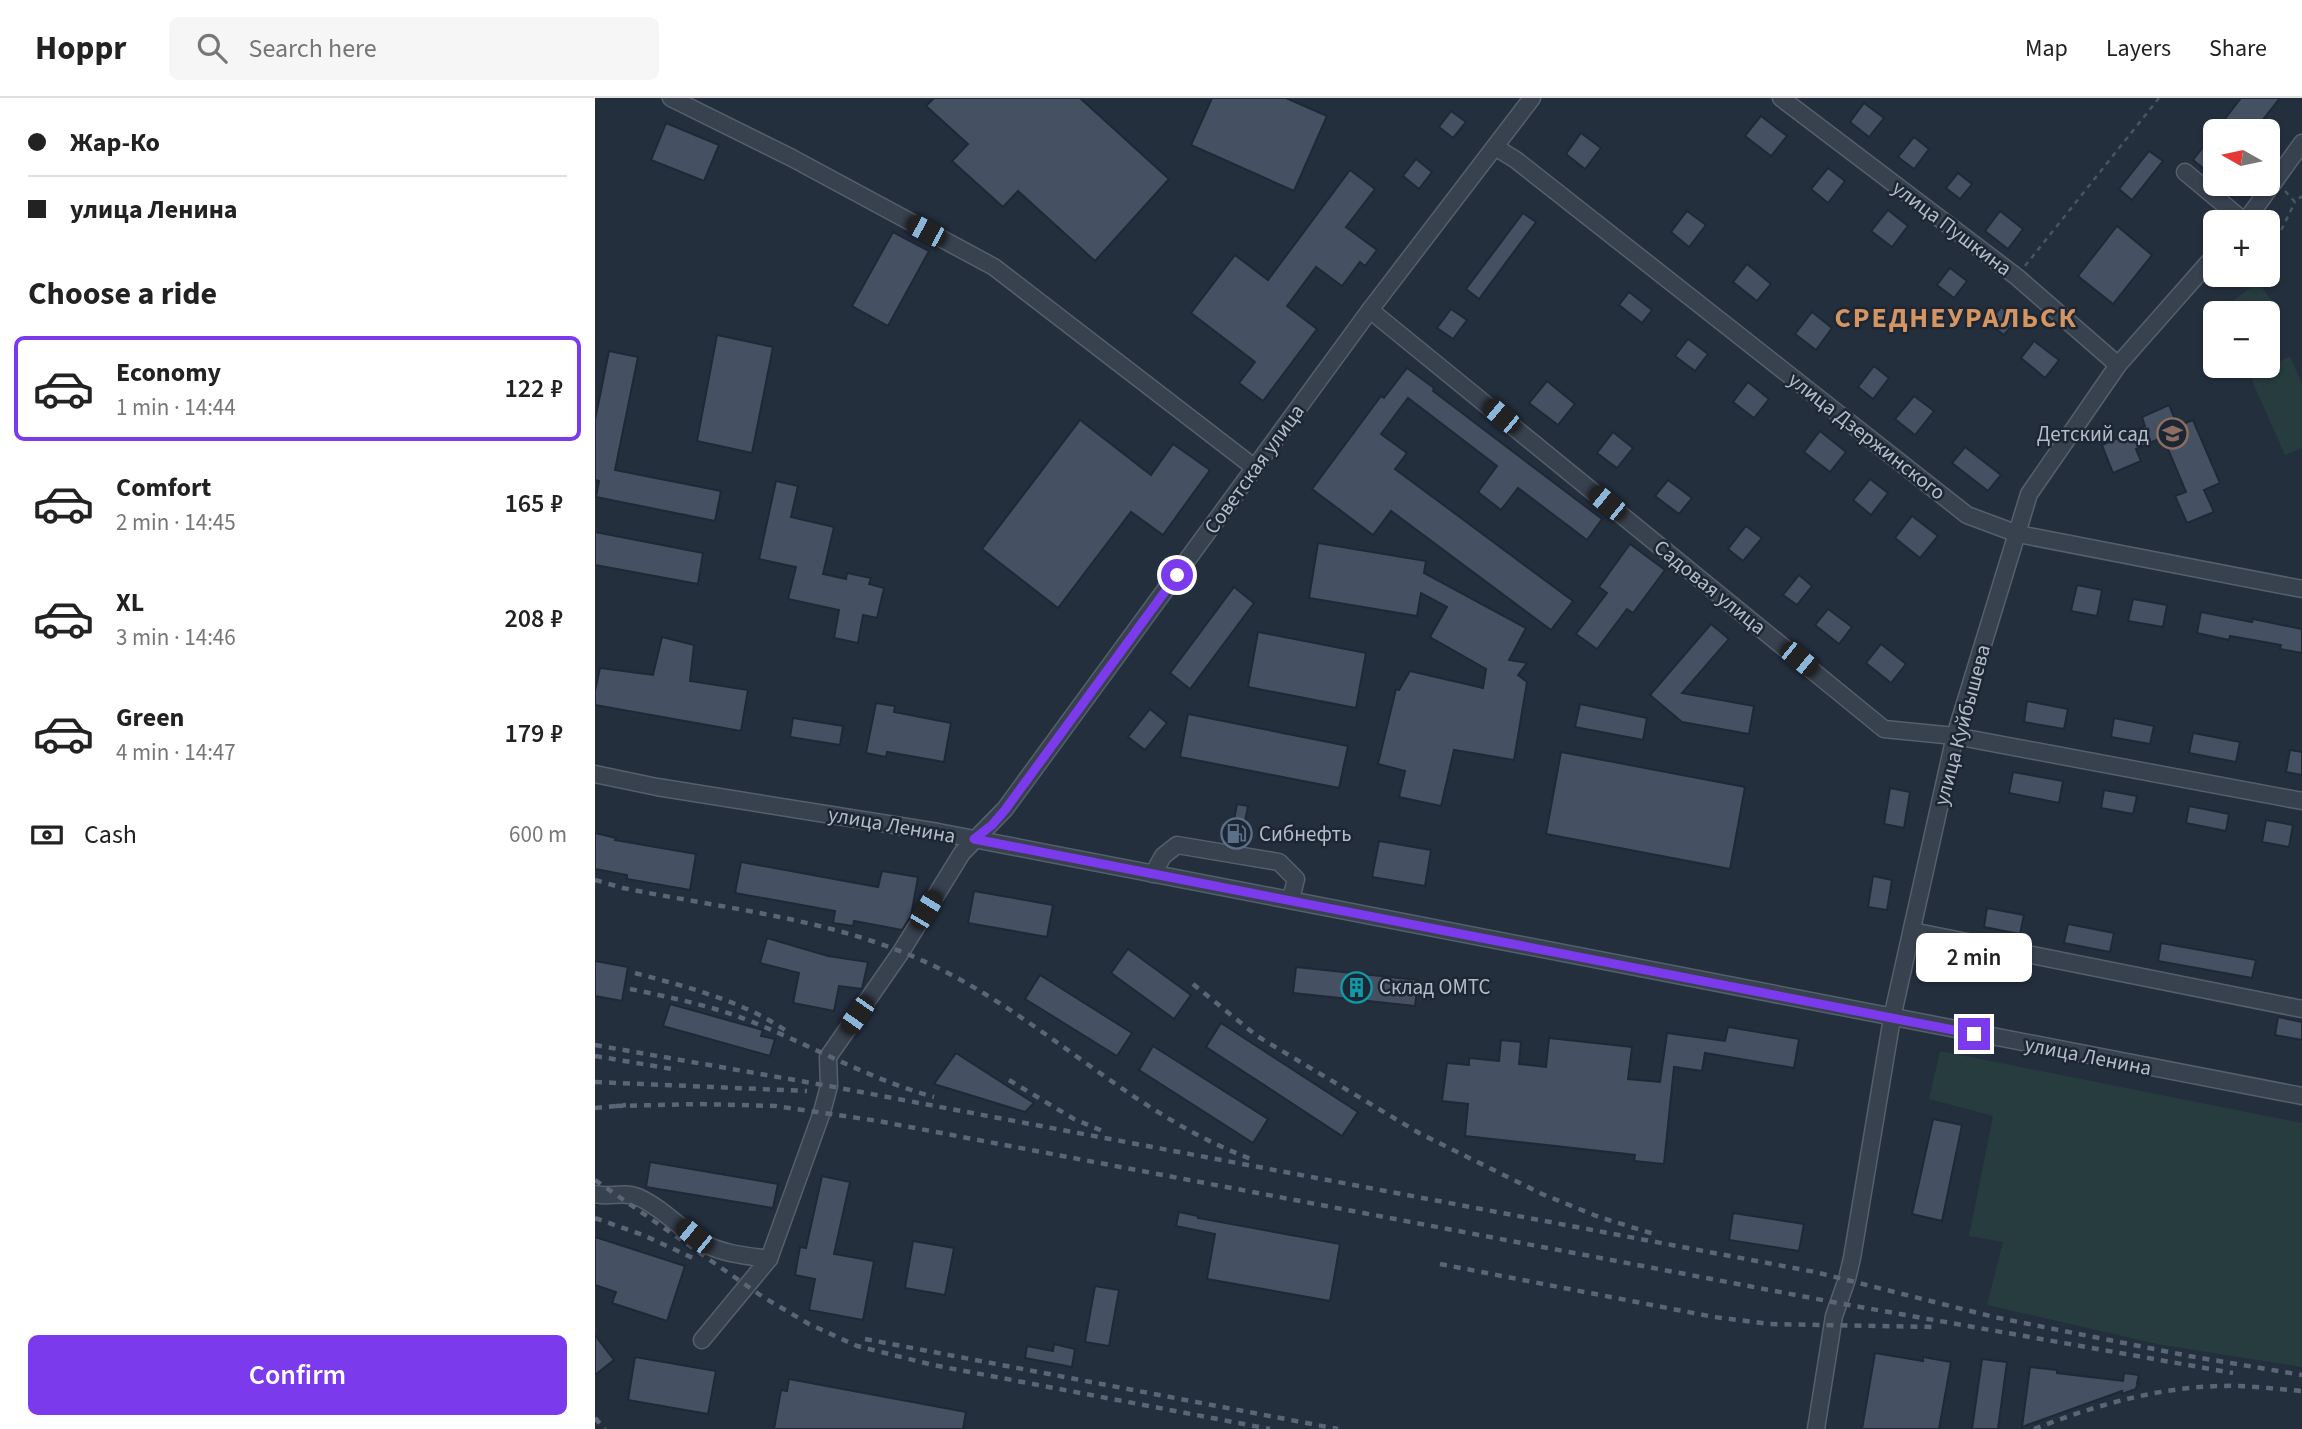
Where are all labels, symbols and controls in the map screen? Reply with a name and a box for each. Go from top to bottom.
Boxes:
search box [169,17,659,80]
text: Hoppr [35,25,127,72]
icon: search [193,29,231,67]
text: Search here [249,30,377,67]
text: Map [2025,31,2068,66]
text: Layers [2106,31,2171,66]
text: Share [2209,31,2267,66]
north arrow [2203,119,2280,196]
map controls [2203,119,2280,378]
text: Жар-Ко [70,124,160,161]
street label: улица Пушкина [1886,173,2018,283]
text: улица Ленина [70,191,237,228]
button: + [2203,210,2280,287]
car [903,212,950,250]
text: Choose a ride [28,271,217,317]
district label: СРЕДНЕУРАЛЬСК [1834,298,2078,338]
button: − [2203,301,2280,378]
text: Economy [116,354,221,391]
icon: car [32,357,95,420]
street label: улица Дзержинского [1782,365,1952,507]
text: 122 ₽ [504,370,563,407]
text: 1 min · 14:44 [116,391,236,424]
car [1479,394,1524,438]
street label: Советская улица [1197,398,1311,540]
school or university icon: Детский сад [2155,417,2189,451]
place label: Детский сад [2037,419,2149,449]
text: Comfort [116,469,211,506]
icon: car [32,472,95,535]
car [1585,482,1630,524]
text: 165 ₽ [504,485,563,522]
text: 2 min · 14:45 [116,506,236,539]
street label: Садовая улица [1648,532,1772,642]
route start [1161,559,1193,591]
text: XL [116,584,144,621]
icon: car [32,587,95,650]
text: 208 ₽ [504,600,563,637]
text: 3 min · 14:46 [116,621,236,654]
car [1777,638,1822,680]
street label: улица Куйбышева [1926,641,1998,809]
text: Green [116,699,184,736]
icon: car [32,702,95,765]
text: 179 ₽ [504,715,563,752]
text: 4 min · 14:47 [116,736,236,769]
street label: улица Ленина [826,799,958,851]
icon: cash [28,816,66,854]
text: Cash [84,816,137,853]
fuel station icon: Сибнефть [1219,817,1253,851]
text: 600 m [509,818,567,851]
place label: Сибнефть [1259,819,1352,849]
car [907,887,946,933]
callout: 2 min [1916,932,2032,982]
text: 2 min [1947,941,2001,974]
building icon: Склад ОМТС [1339,970,1373,1004]
place label: Склад ОМТС [1379,972,1490,1002]
car [837,992,878,1038]
route end [1958,1018,1990,1050]
street label: улица Ленина [2022,1029,2154,1083]
car [672,1215,717,1257]
button: Confirm [28,1335,567,1415]

